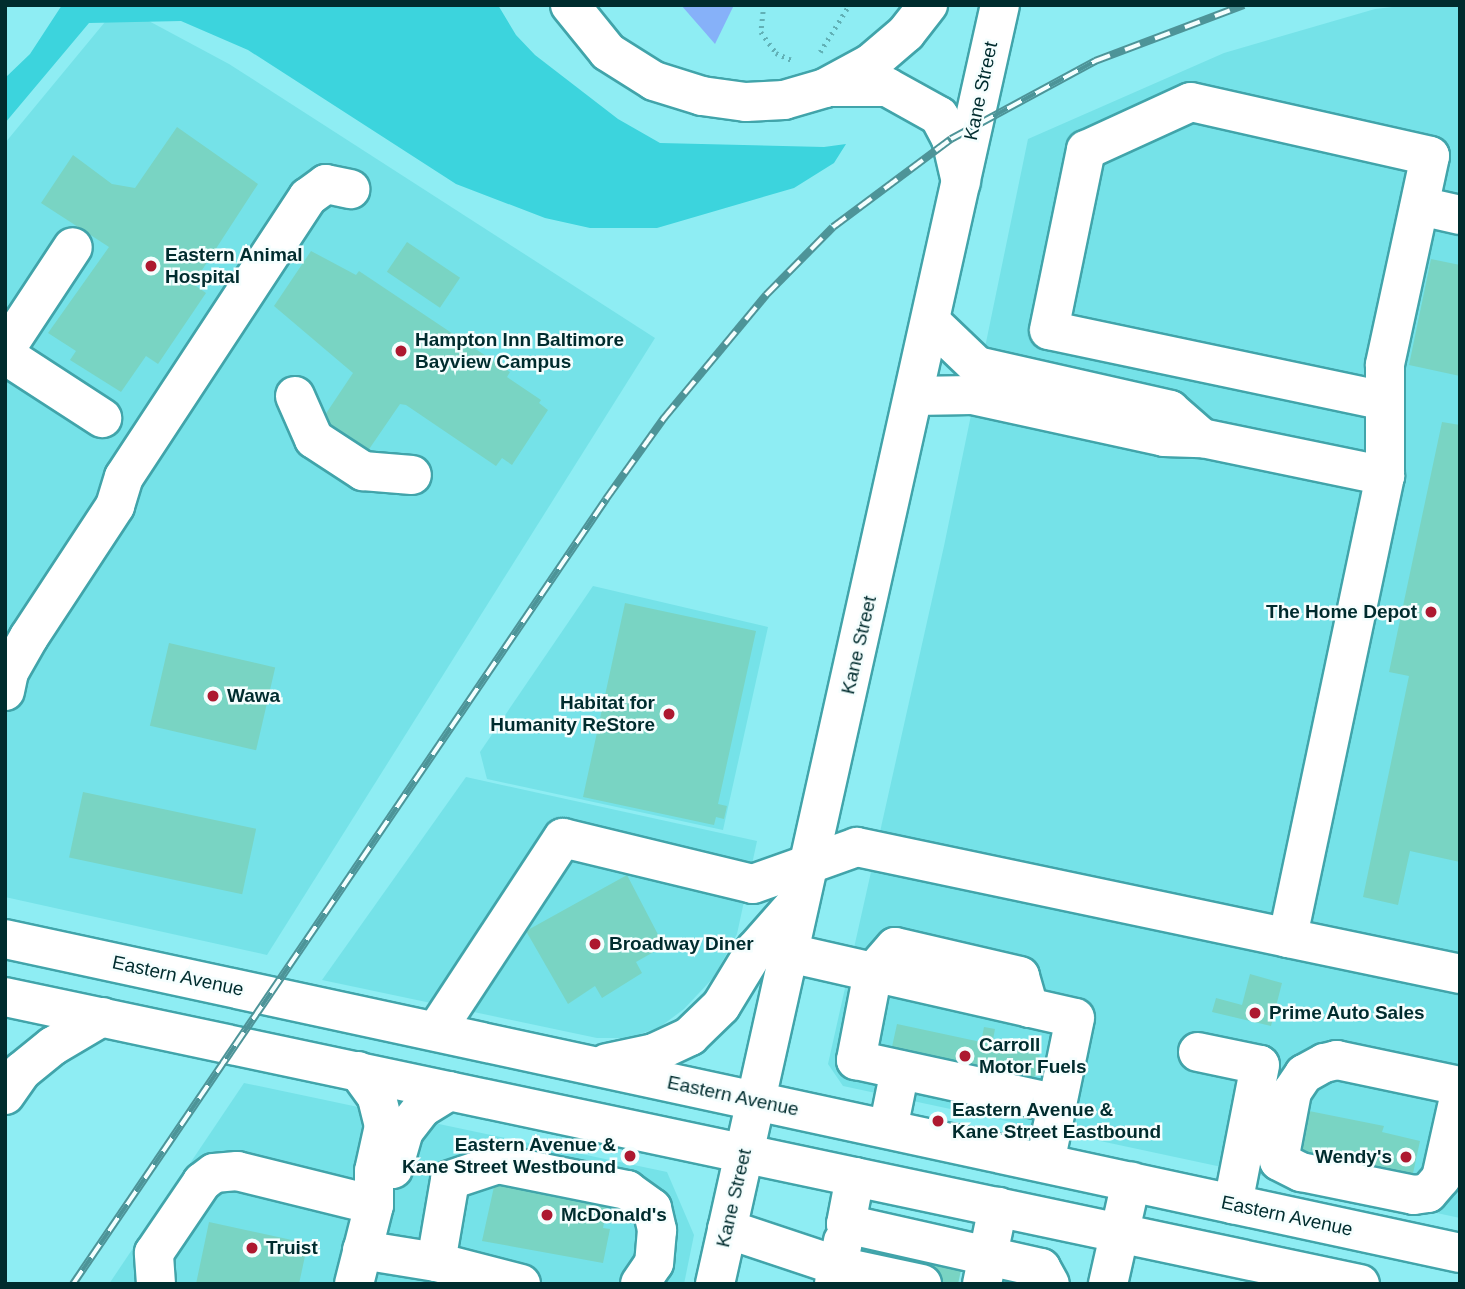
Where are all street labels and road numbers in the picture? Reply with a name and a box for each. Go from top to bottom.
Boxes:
street label: Kane Street [959,40,1003,142]
street label: Kane Street [837,594,881,696]
street label: Eastern Avenue [110,951,246,1001]
street label: Eastern Avenue [665,1071,801,1121]
street label: Kane Street [712,1147,756,1249]
street label: Eastern Avenue [1219,1191,1355,1241]

